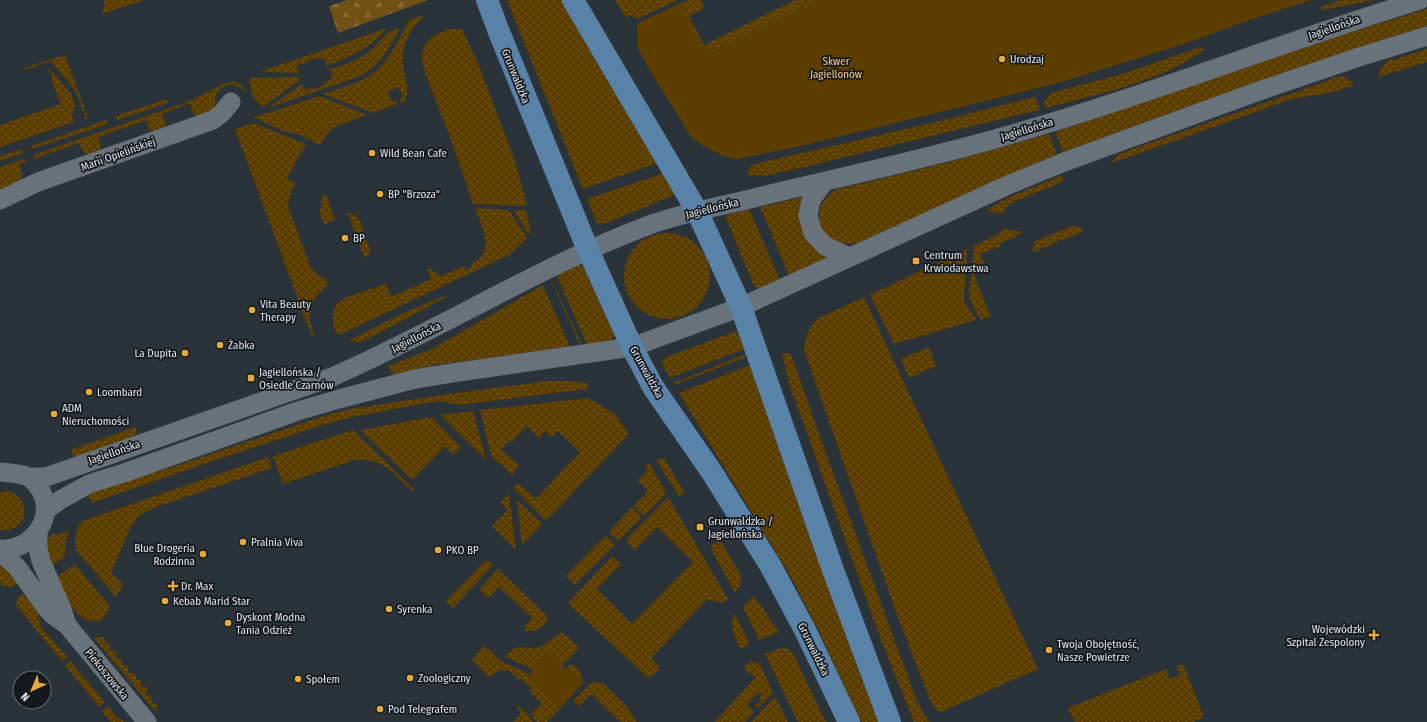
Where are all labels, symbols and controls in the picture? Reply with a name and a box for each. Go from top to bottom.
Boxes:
street label: Jagiellońska [1306,13,1362,42]
street label: Grunwaldzka [499,47,532,105]
place label: Urodzaj [1010,53,1044,66]
marker: Urodzaj [997,54,1007,64]
park label: Skwer Jagiellonów [810,55,862,81]
street label: Jagiellońska [999,115,1055,144]
street label: Marii Opielińskiej [79,135,157,174]
place label: Wild Bean Cafe [380,147,447,160]
marker: Wild Bean Cafe [367,148,377,158]
place label: BP "Brzoza" [388,188,440,201]
marker: BP "Brzoza" [375,189,385,199]
street label: Jagiellońska [684,196,740,221]
place label: BP [353,232,365,245]
marker: BP [340,233,350,243]
place label: Centrum Krwiodawstwa [924,249,989,275]
marker: Centrum Krwiodawstwa [911,256,921,266]
place label: Vita Beauty Therapy [260,298,311,324]
marker: Vita Beauty Therapy [247,305,257,315]
street label: Jagiellońska [389,319,443,356]
place label: Żabka [228,338,255,352]
marker: Żabka [215,340,225,350]
street label: Grunwaldzka [627,344,666,401]
place label: La Dupita [135,347,177,360]
marker: La Dupita [180,348,190,358]
place label: Jagiellońska / Osiedle Czarnów [259,366,333,392]
marker: Jagiellońska / Osiedle Czarnów [246,373,256,383]
place label: Loombard [97,386,142,399]
marker: Loombard [84,387,94,397]
place label: ADM Nieruchomości [62,402,129,428]
marker: ADM Nieruchomości [49,409,59,419]
street label: Jagiellońska [86,438,142,467]
place label: Grunwaldzka / Jagiellońska [708,515,773,541]
marker: Grunwaldzka / Jagiellońska [695,522,705,532]
place label: Pralnia Viva [251,536,303,549]
marker: Pralnia Viva [238,537,248,547]
place label: Blue Drogeria Rodzinna [134,542,195,568]
place label: PKO BP [446,544,479,557]
marker: PKO BP [433,545,443,555]
marker: Blue Drogeria Rodzinna [198,549,208,559]
place label: Dr. Max [181,580,213,593]
marker: Dr. Max [168,581,178,591]
place label: Kebab Marid Star [173,595,250,608]
marker: Kebab Marid Star [160,596,170,606]
place label: Syrenka [397,603,432,616]
marker: Syrenka [384,604,394,614]
place label: Dyskont Modna Tania Odzież [236,611,305,637]
marker: Dyskont Modna Tania Odzież [223,618,233,628]
street label: Grunwaldzka [795,621,832,678]
place label: Wojewódzki Szpital Zespolony [1286,623,1365,649]
marker: Wojewódzki Szpital Zespolony [1368,629,1380,641]
place label: Twoja Obojętność, Nasze Powietrze [1057,638,1139,664]
marker: Twoja Obojętność, Nasze Powietrze [1044,645,1054,655]
street label: Piekoszowska [82,646,131,702]
north arrow [12,670,52,710]
place label: Zoologiczny [418,672,471,685]
place label: Społem [306,673,340,686]
marker: Zoologiczny [405,673,415,683]
marker: Społem [293,674,303,684]
text: N [19,690,32,704]
place label: Pod Telegrafem [388,703,457,716]
marker: Pod Telegrafem [375,704,385,714]

